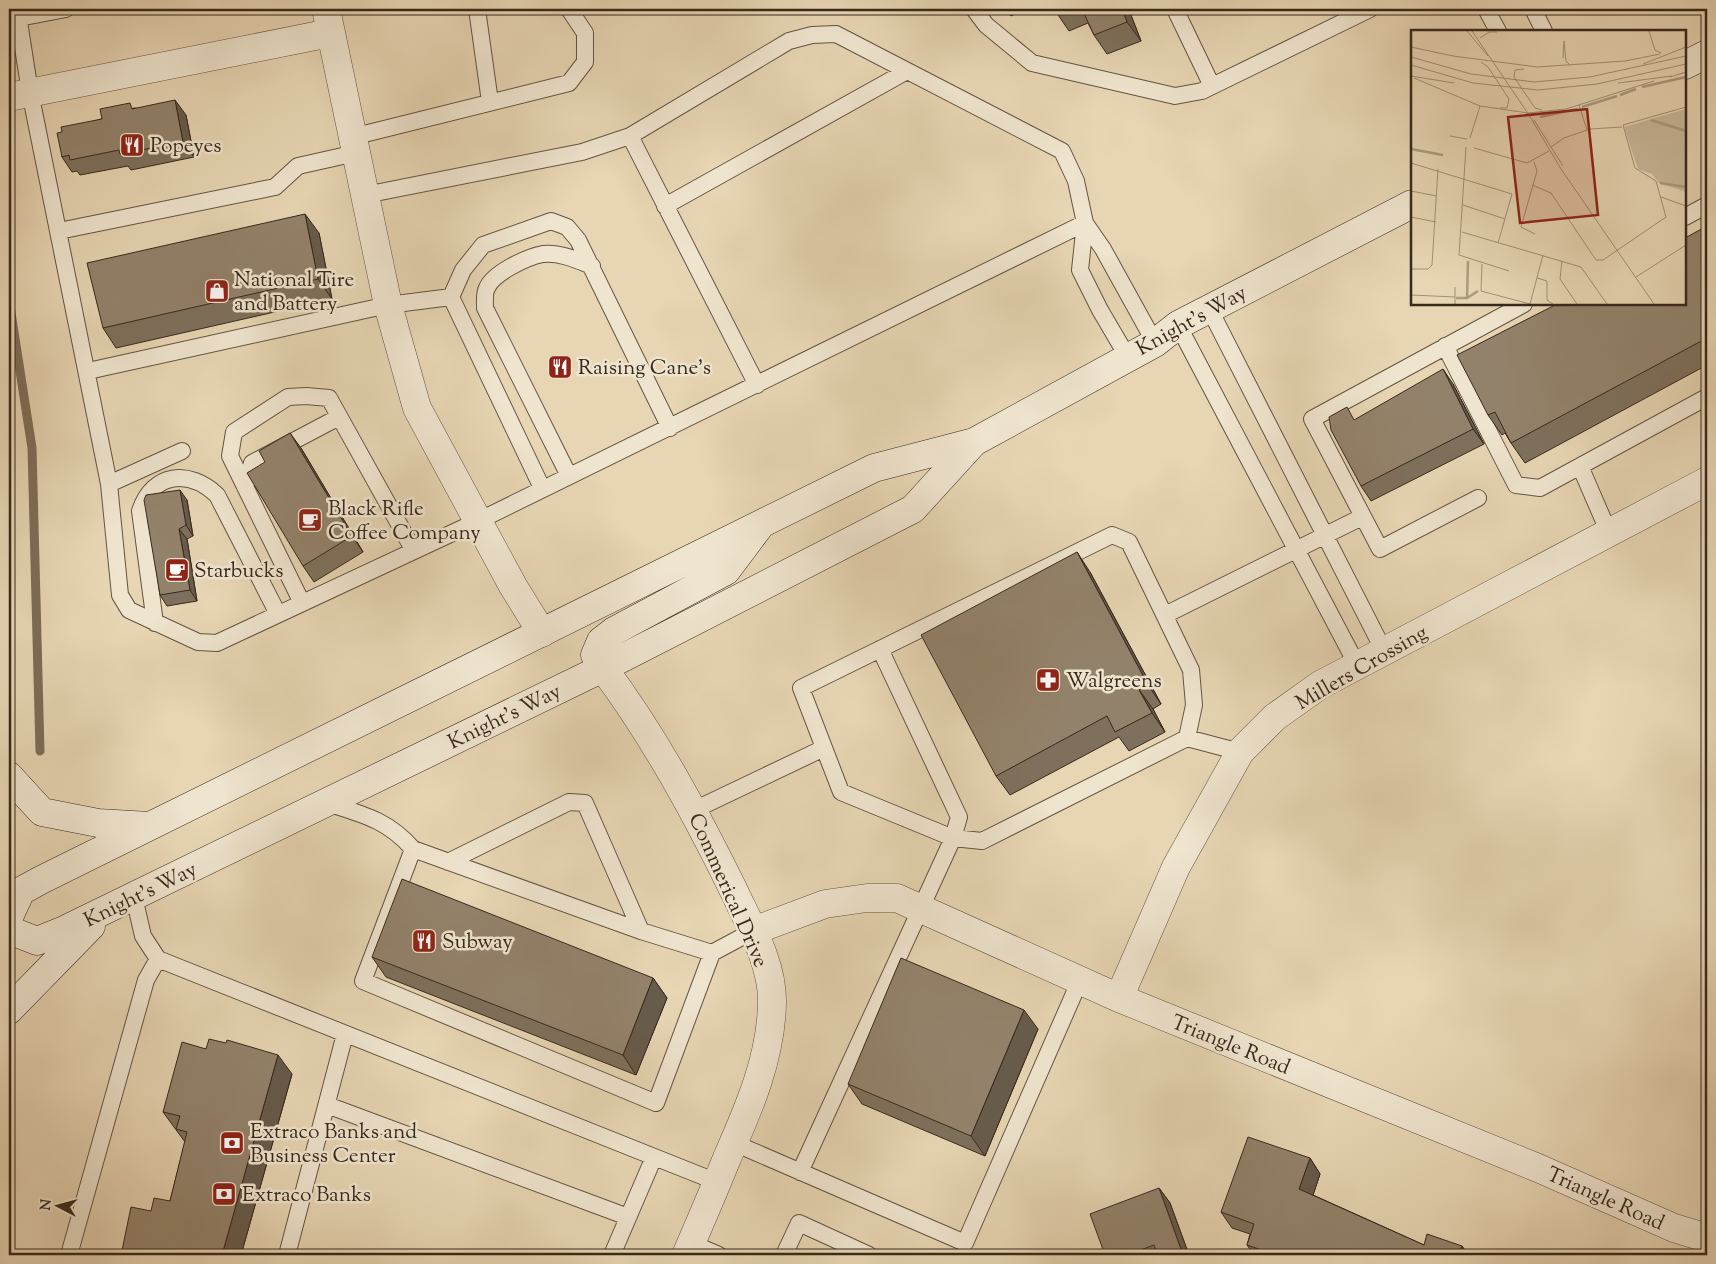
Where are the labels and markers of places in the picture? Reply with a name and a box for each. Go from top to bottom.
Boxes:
restaurant icon: Popeyes [119,132,145,158]
place label: Popeyes [150,132,221,162]
place label: National Tire and Battery [234,266,354,320]
shop icon: National Tire and Battery [204,278,230,304]
restaurant icon: Raising Cane's [547,354,573,380]
place label: Raising Cane's [578,354,711,384]
place label: Black Rifle Coffee Company [328,495,481,549]
cafe icon: Black Rifle Coffee Company [297,507,323,533]
cafe icon: Starbucks [164,557,190,583]
place label: Starbucks [194,557,283,587]
pharmacy icon: Walgreens [1035,667,1061,693]
place label: Walgreens [1066,667,1162,697]
restaurant icon: Subway [411,928,437,954]
place label: Subway [442,928,513,958]
place label: Extraco Banks and Business Center [250,1118,417,1172]
bank icon: Extraco Banks and Business Center [219,1130,245,1156]
bank icon: Extraco Banks [211,1181,237,1207]
place label: Extraco Banks [242,1181,371,1211]

